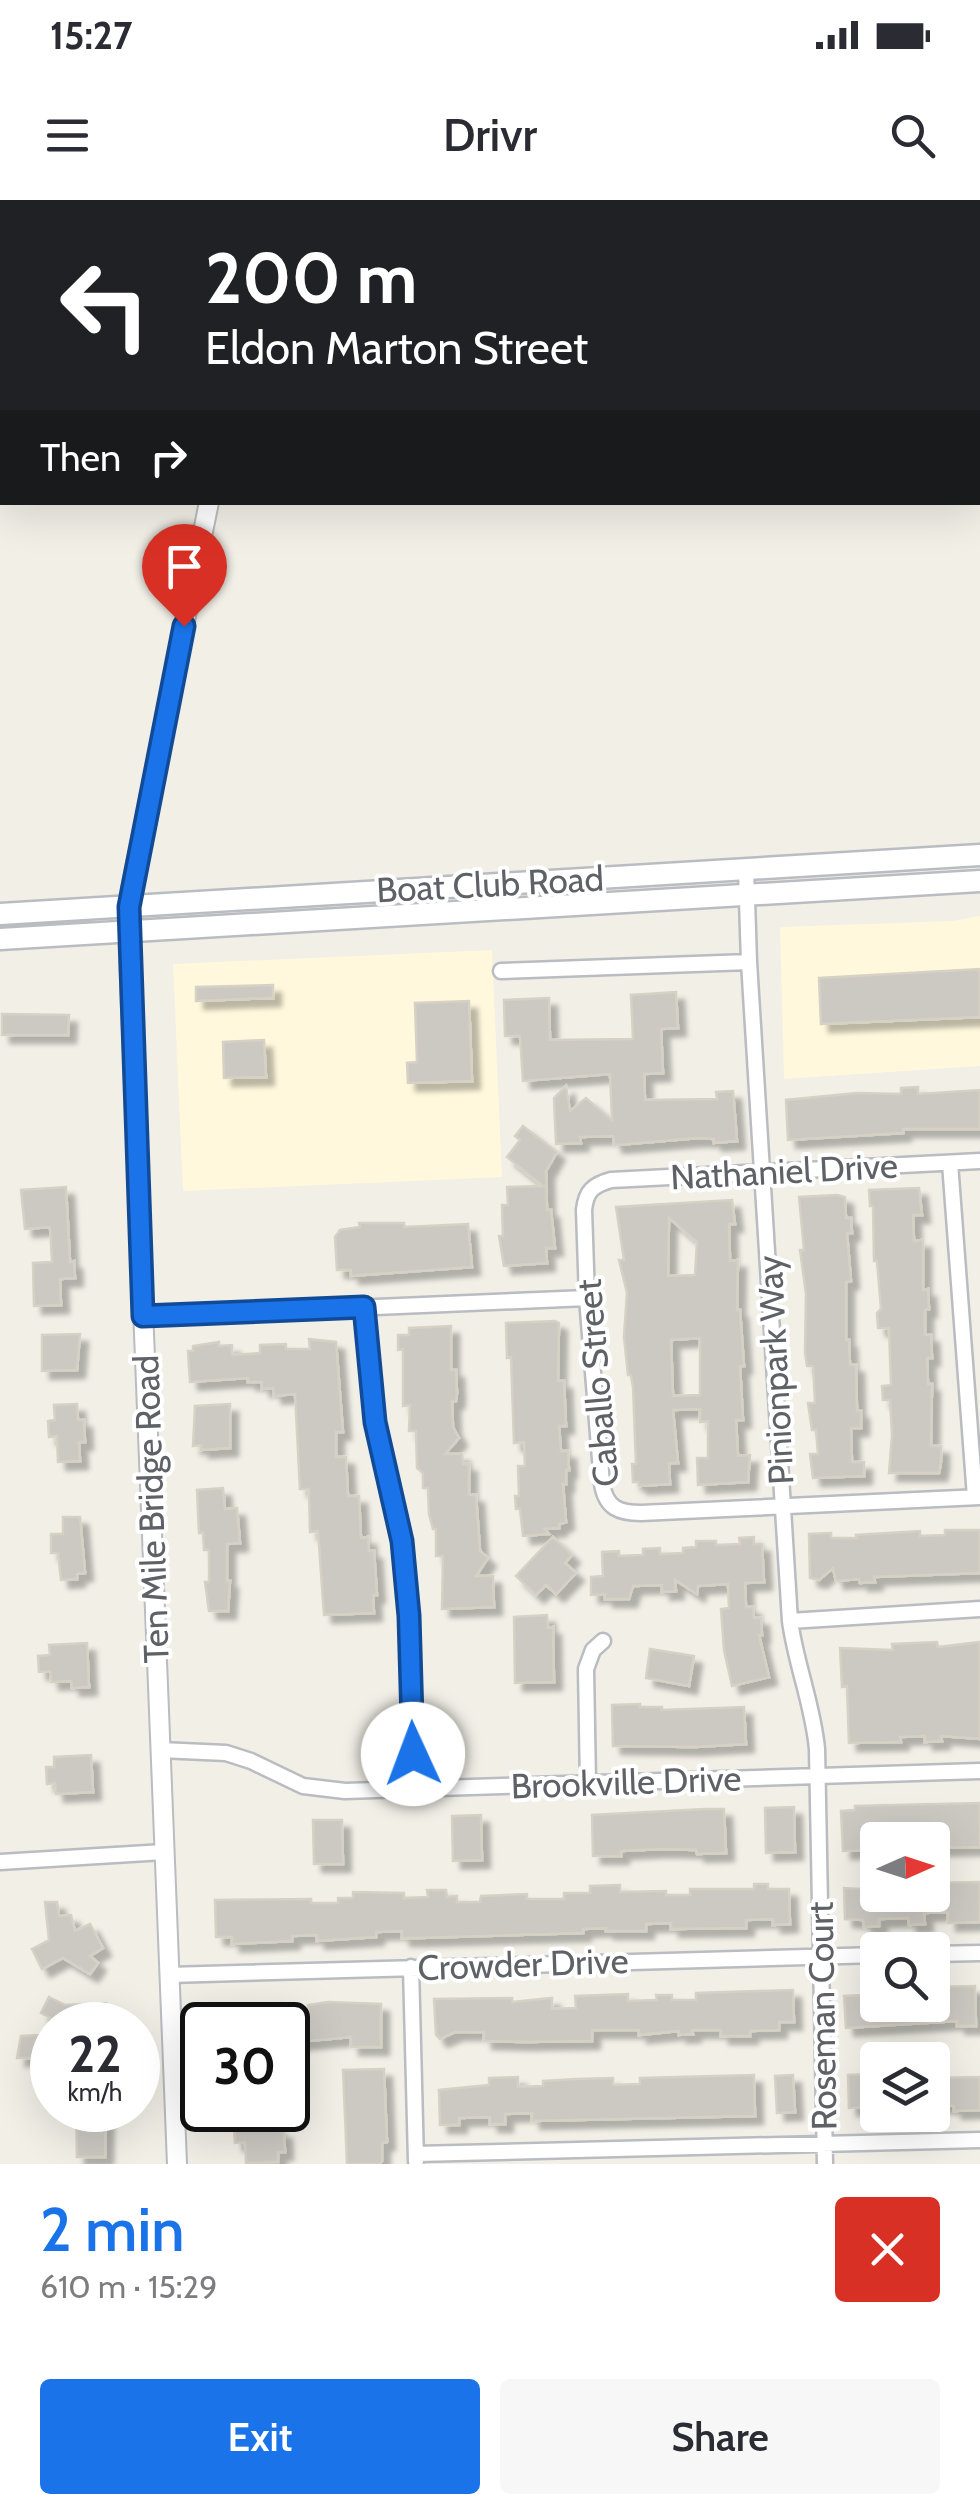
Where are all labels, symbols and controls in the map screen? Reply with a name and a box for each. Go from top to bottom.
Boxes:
text: 15:27 [50,12,132,59]
icon: menu [40,108,95,163]
text: Drivr [443,108,537,162]
icon: search [885,108,940,163]
text: 200 m [205,235,417,321]
icon: left [40,240,170,370]
text: Eldon Marton Street [205,321,588,375]
icon: right [141,430,196,485]
text: Then [40,434,121,481]
pin [142,524,227,627]
icon: arrive [157,539,212,594]
street label: Boat Club Road [375,857,605,911]
street label: Nathaniel Drive [669,1144,899,1198]
street label: Pinionpark Way [748,1254,802,1486]
street label: Caballo Street [567,1277,627,1488]
street label: Ten Mile Bridge Road [124,1354,178,1664]
position arrow [361,1702,465,1806]
street label: Brookville Drive [510,1756,742,1808]
north arrow [860,1822,950,1912]
map controls [860,1822,950,2132]
street label: Roseman Court [799,1901,845,2131]
button: search [860,1932,950,2022]
street label: Crowder Drive [417,1939,629,1989]
speed limit sign: 30 [180,2002,310,2132]
text: 22 [69,2024,121,2085]
button: layers [860,2042,950,2132]
text: km/h [68,2077,122,2107]
text: 2 min [40,2193,185,2266]
button: close [835,2197,940,2302]
text: 610 m · 15:29 [40,2267,217,2306]
button: Exit [40,2379,480,2494]
button: Share [500,2379,940,2494]

